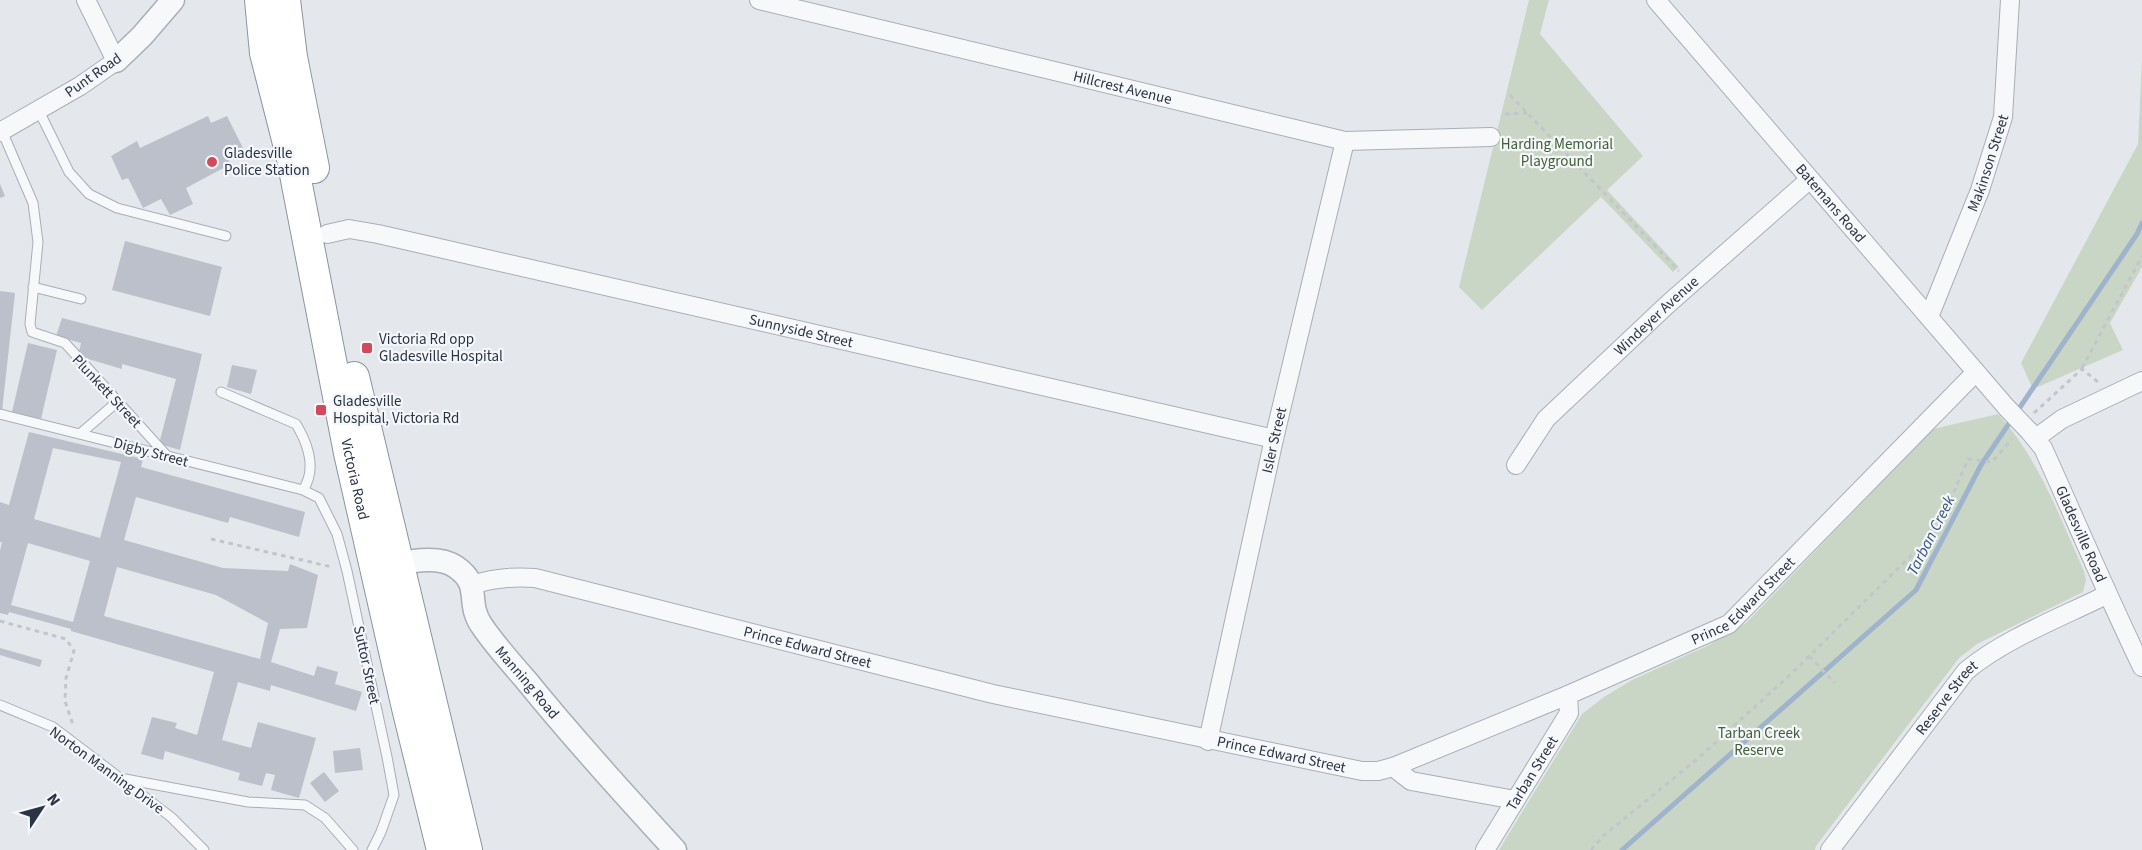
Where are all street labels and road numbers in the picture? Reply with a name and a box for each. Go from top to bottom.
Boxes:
street label: Punt Road [61,48,126,103]
street label: Hillcrest Avenue [1071,66,1174,110]
street label: Makinson Street [1962,112,2014,215]
street label: Batemans Road [1790,159,1870,248]
street label: Windeyer Avenue [1610,272,1704,361]
street label: Sunnyside Street [747,309,855,353]
street label: Plunkett Street [67,350,146,433]
street label: Isler Street [1257,405,1292,475]
street label: Digby Street [111,432,190,473]
street label: Victoria Road [335,437,374,522]
street label: Gladesville Road [2050,482,2111,586]
street label: Prince Edward Street [1688,552,1800,650]
street label: Prince Edward Street [741,621,873,674]
street label: Suttor Street [348,624,385,706]
street label: Manning Road [490,642,564,724]
street label: Reserve Street [1911,655,1982,740]
street label: Norton Manning Drive [46,722,168,818]
street label: Prince Edward Street [1215,731,1348,778]
street label: Tarban Street [1501,732,1563,815]

